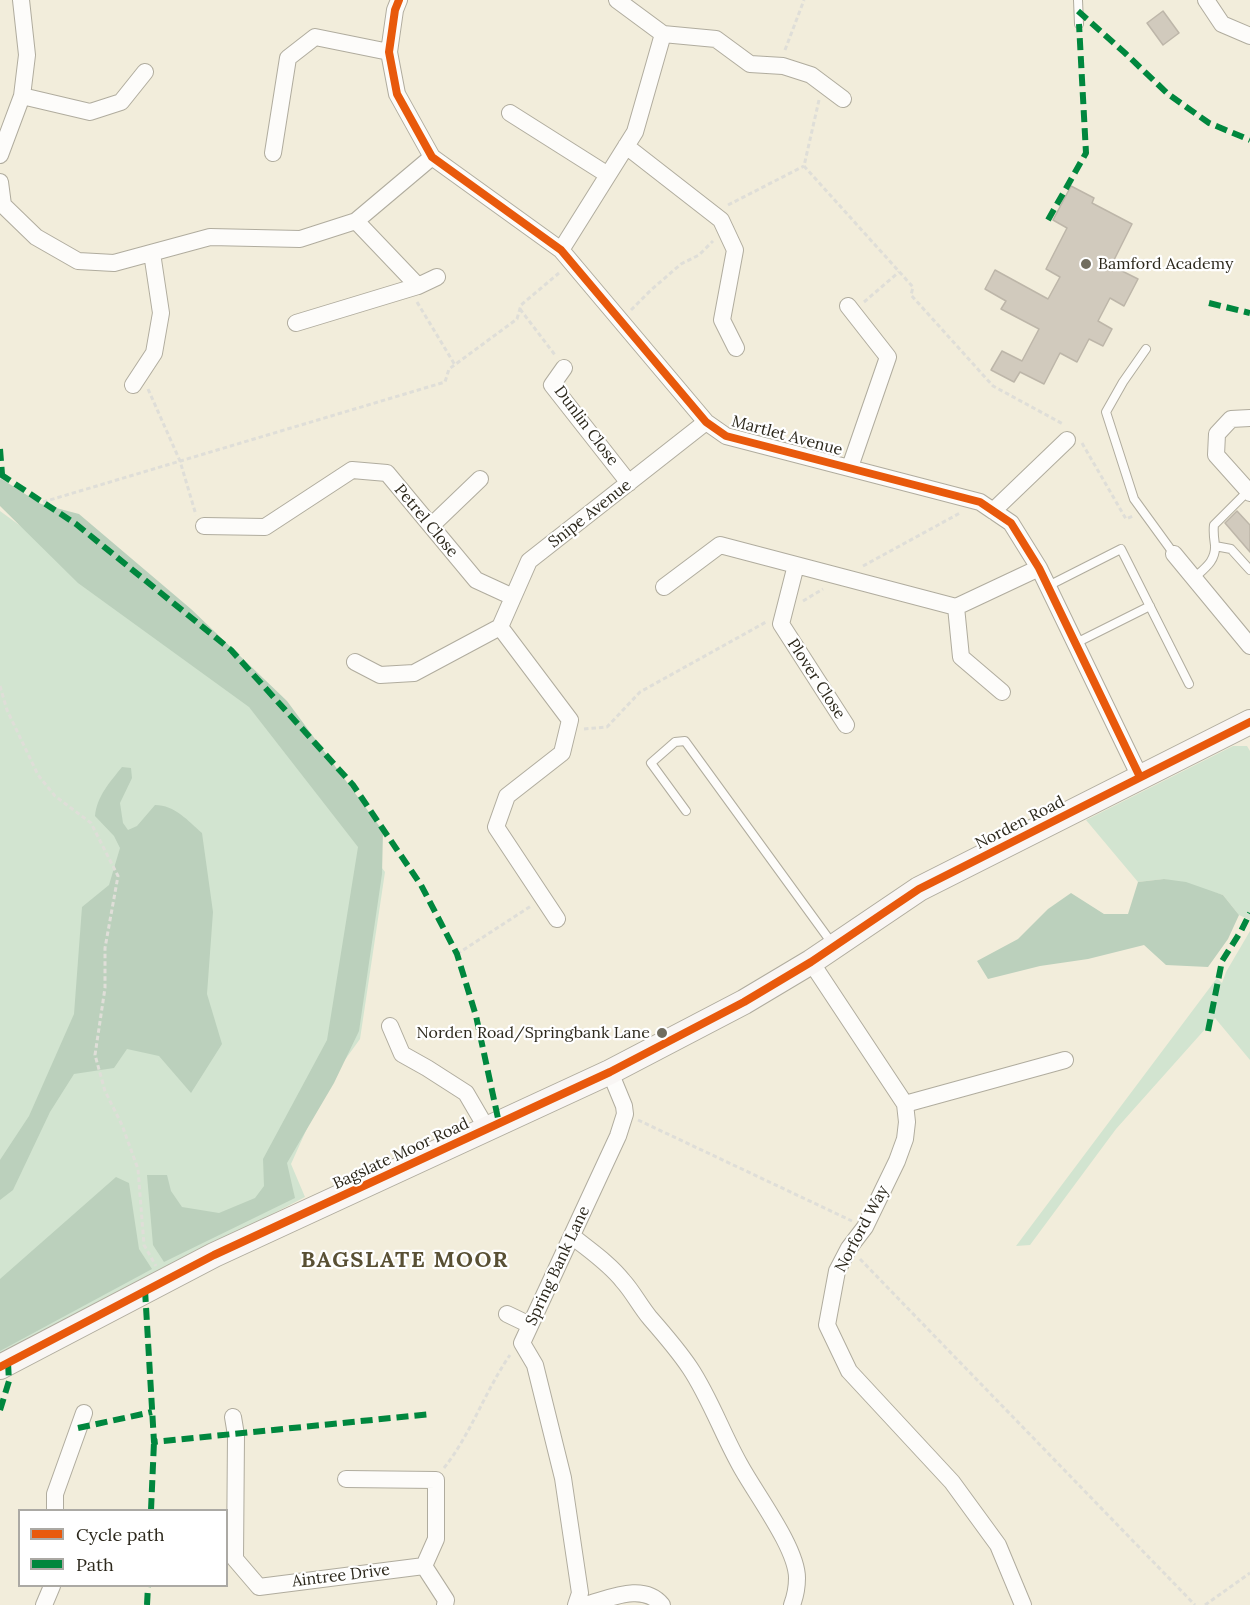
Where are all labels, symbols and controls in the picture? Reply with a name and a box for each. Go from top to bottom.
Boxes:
place label: Bamford Academy [1098,254,1233,274]
marker: Bamford Academy [1079,257,1093,271]
street label: Dunlin Close [550,382,622,470]
street label: Martlet Avenue [730,412,844,460]
street label: Snipe Avenue [545,476,635,552]
street label: Petrel Close [390,481,462,561]
street label: Plover Close [783,635,849,723]
street label: Norden Road [972,792,1068,854]
place label: Norden Road/Springbank Lane [417,1023,650,1043]
marker: Norden Road/Springbank Lane [655,1026,669,1040]
street label: Bagslate Moor Road [330,1114,472,1194]
street label: Norford Way [831,1182,893,1276]
street label: Spring Bank Lane [522,1203,594,1329]
district label: BAGSLATE MOOR [301,1248,509,1274]
legend [18,1509,228,1587]
text: Cycle path [76,1523,165,1546]
text: Path [76,1553,114,1576]
street label: Aintree Drive [291,1560,391,1592]

